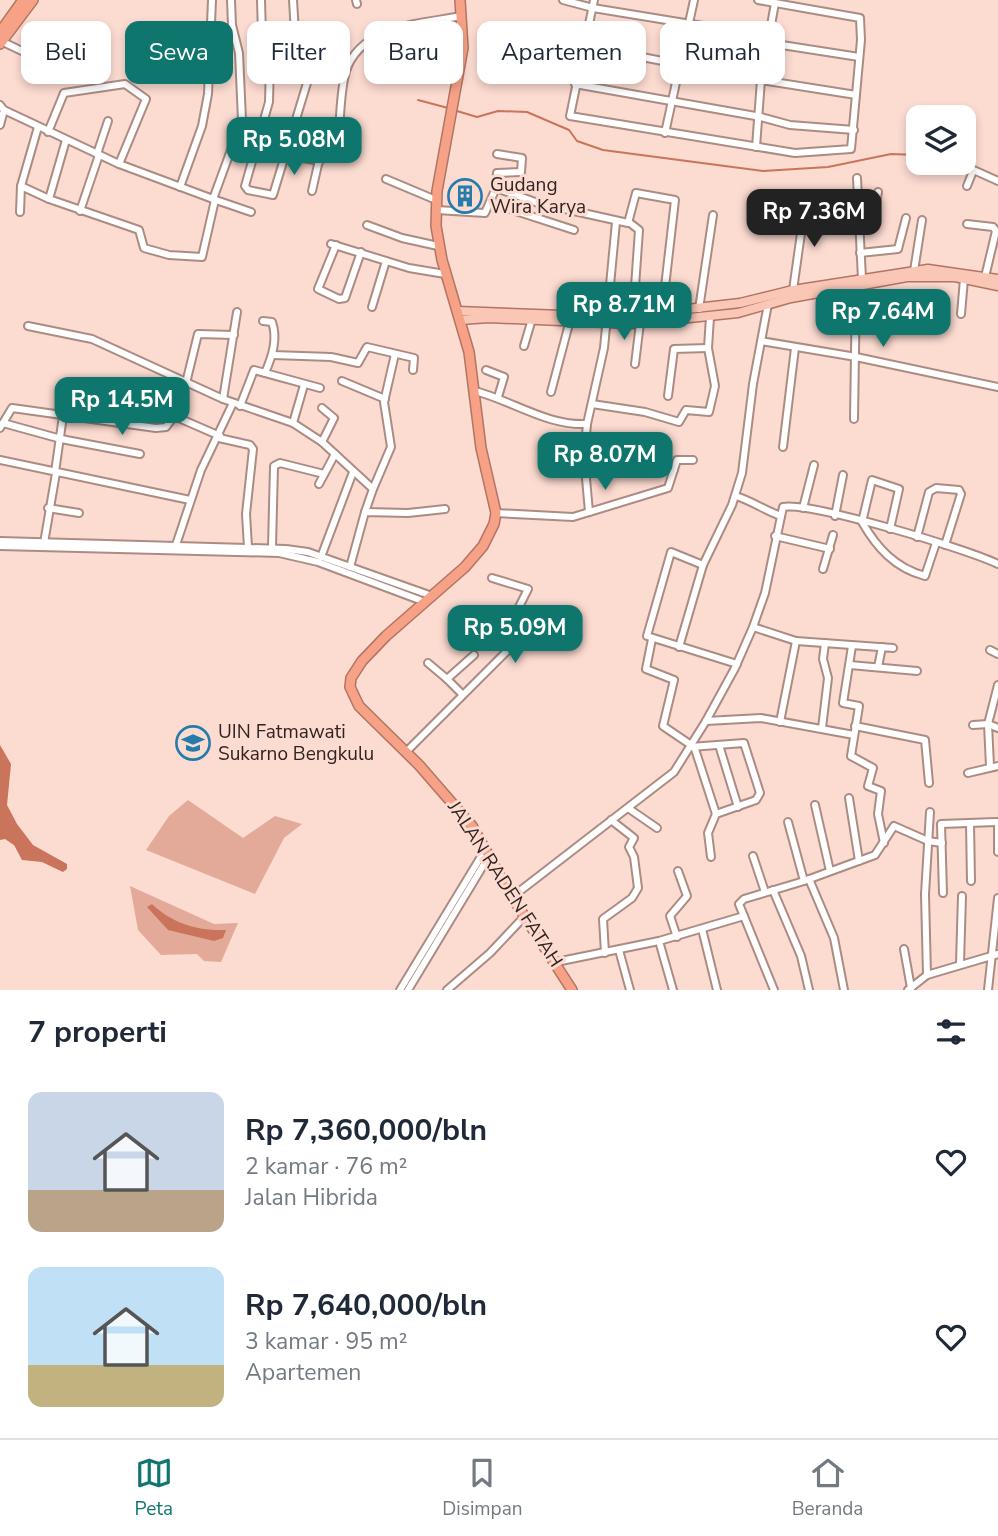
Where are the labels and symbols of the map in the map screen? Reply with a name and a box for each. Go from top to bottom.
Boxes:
pin: Rp 5.08M [222,118,366,177]
place label: Gudang Wira Karya [490,172,586,220]
building icon: Gudang Wira Karya [446,177,484,215]
pin: Rp 7.36M [742,190,886,249]
pin: Rp 8.71M [552,282,696,342]
pin: Rp 7.64M [811,290,955,349]
pin: Rp 14.5M [50,378,194,437]
pin: Rp 8.07M [533,433,677,492]
pin: Rp 5.09M [443,606,587,665]
place label: UIN Fatmawati Sukarno Bengkulu [218,719,374,767]
school or university icon: UIN Fatmawati Sukarno Bengkulu [174,724,212,762]
street label: JALAN RADEN FATAH [441,795,569,972]

